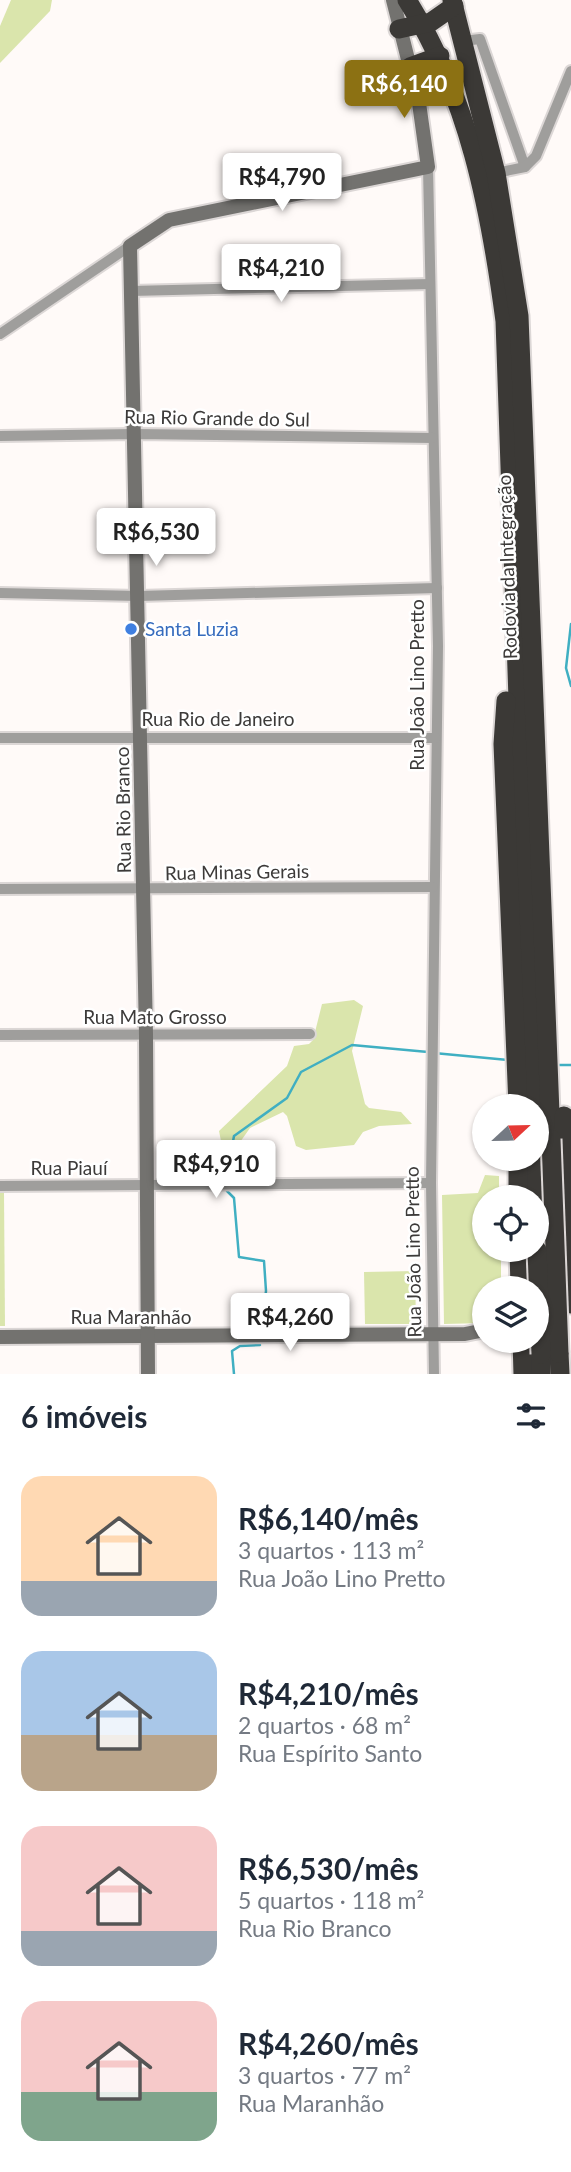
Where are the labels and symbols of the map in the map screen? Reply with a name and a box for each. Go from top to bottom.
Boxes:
pin: R$6,140 [339,60,469,120]
pin: R$4,790 [217,154,347,213]
pin: R$4,210 [216,244,346,304]
street label: Rua Rio Grande do Sul [124,404,310,431]
street label: Rodovia da Integração [492,474,521,660]
pin: R$6,530 [91,508,221,568]
street label: Rua João Lino Pretto [405,599,428,771]
place label: Santa Luzia [145,617,239,640]
marker: Santa Luzia [123,621,139,637]
street label: Rua Rio de Janeiro [142,707,294,730]
street label: Rua Rio Branco [110,746,135,874]
street label: Rua Minas Gerais [165,859,309,884]
street label: Rua Mato Grosso [83,1005,227,1028]
north arrow [472,1094,550,1171]
pin: R$4,910 [151,1140,281,1200]
street label: Rua Piauí [31,1156,109,1179]
street label: Rua João Lino Pretto [400,1166,425,1338]
pin: R$4,260 [225,1294,355,1353]
street label: Rua Maranhão [71,1305,191,1328]

